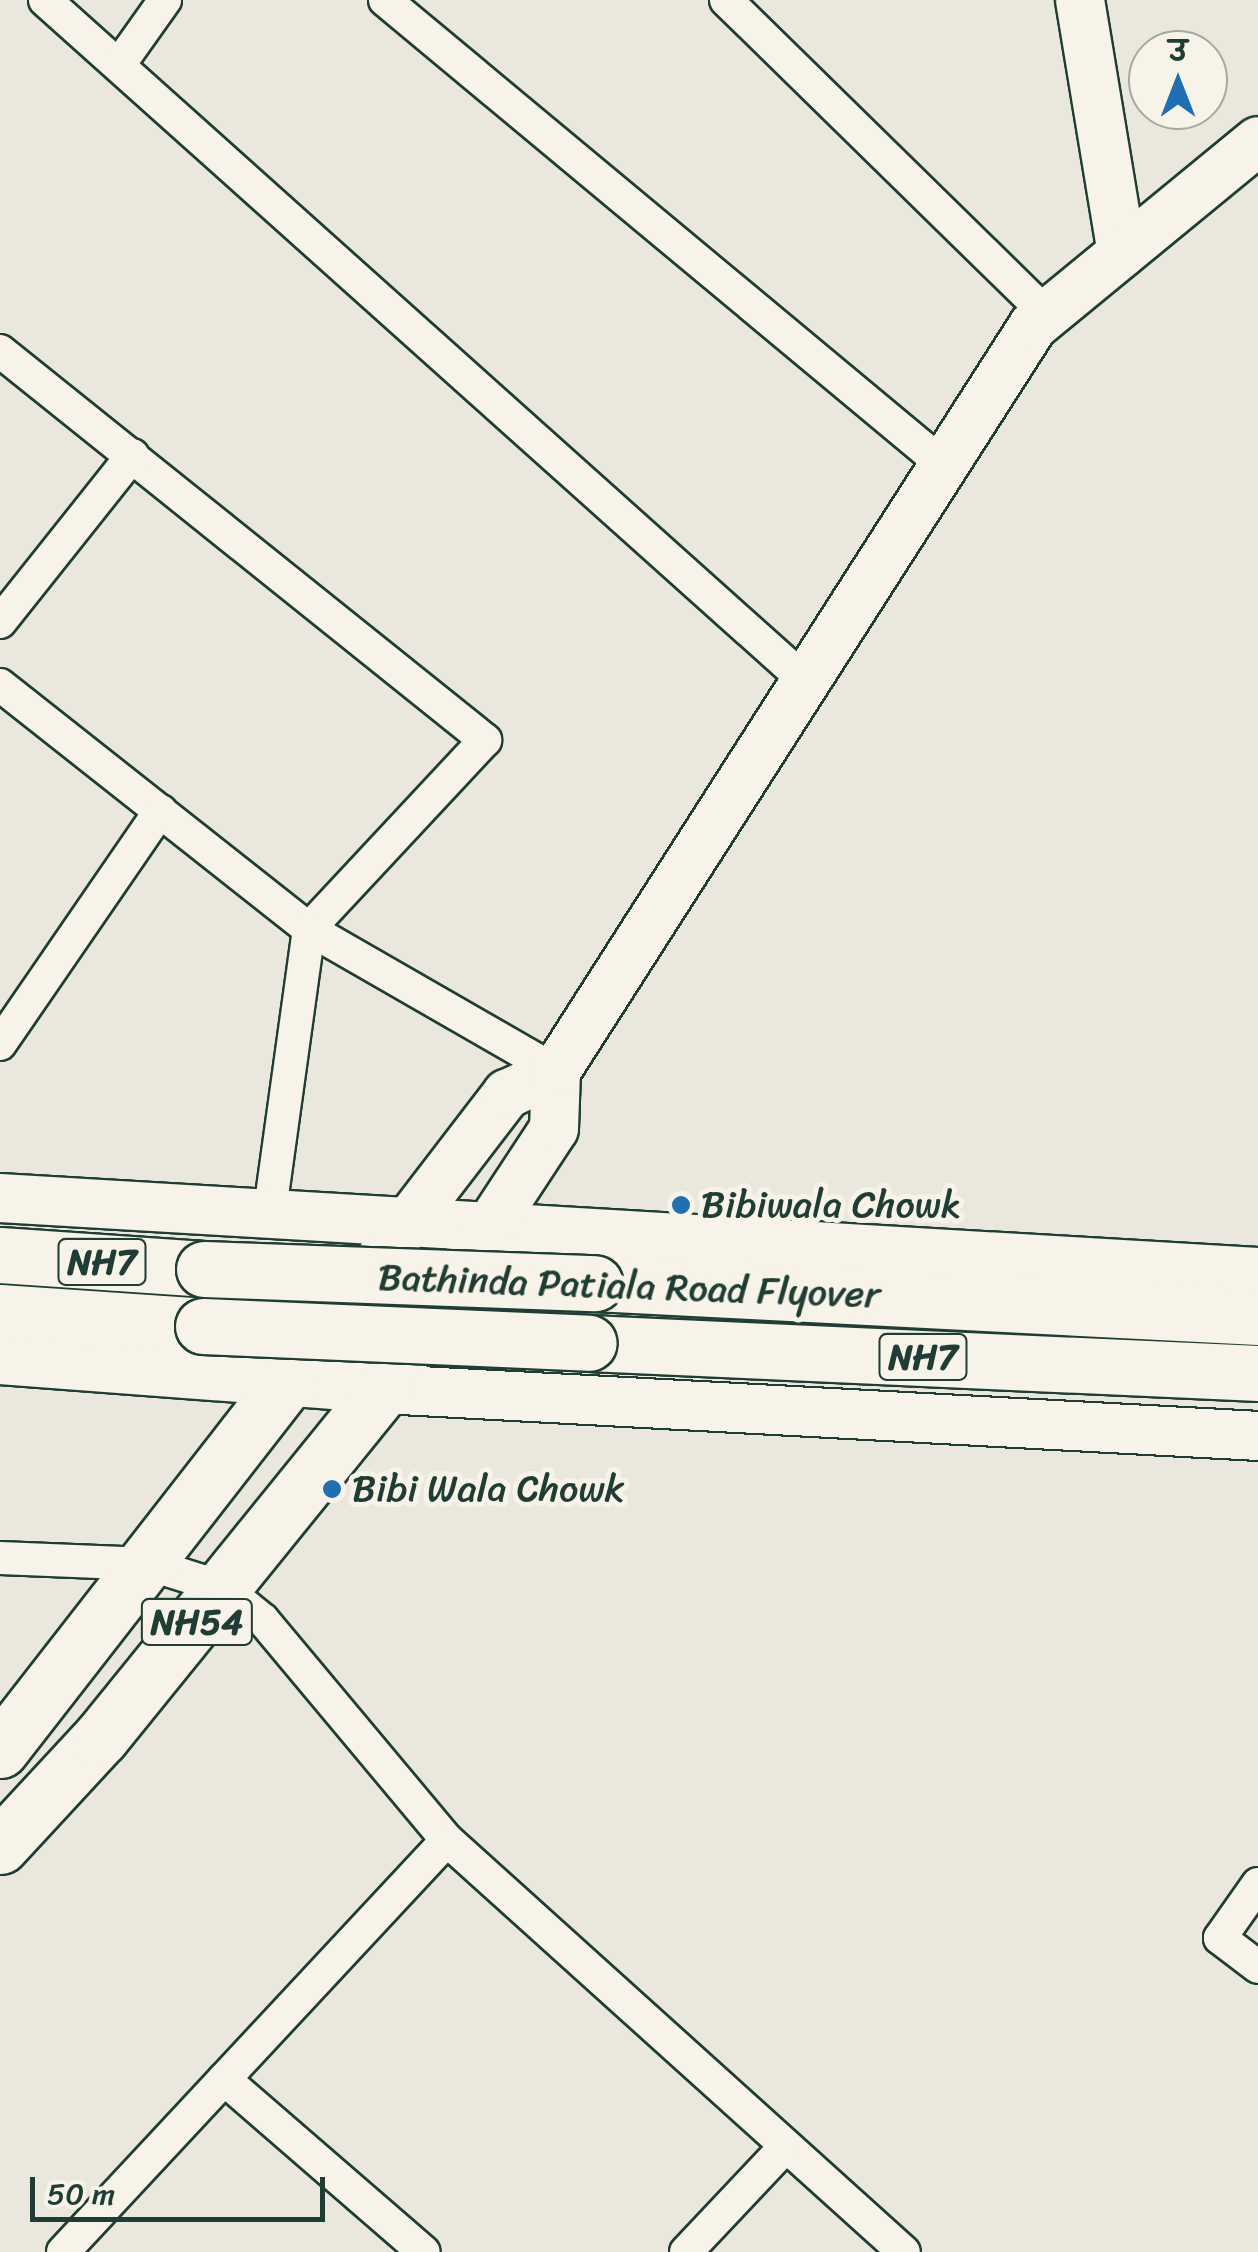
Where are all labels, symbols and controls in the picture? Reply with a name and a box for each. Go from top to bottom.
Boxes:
text: उ [1169,27,1187,76]
north arrow [1128,30,1228,130]
place label: Bibiwala Chowk [701,1182,961,1228]
marker: Bibiwala Chowk [670,1194,692,1216]
road number: NH7 [57,1232,147,1292]
street label: Bathinda Patiala Road Flyover [377,1254,881,1318]
road number: NH7 [878,1327,968,1387]
place label: Bibi Wala Chowk [352,1466,625,1512]
marker: Bibi Wala Chowk [321,1478,343,1500]
road number: NH54 [140,1592,254,1652]
scale bar [35,2157,330,2219]
text: 50 m [47,2167,115,2221]

